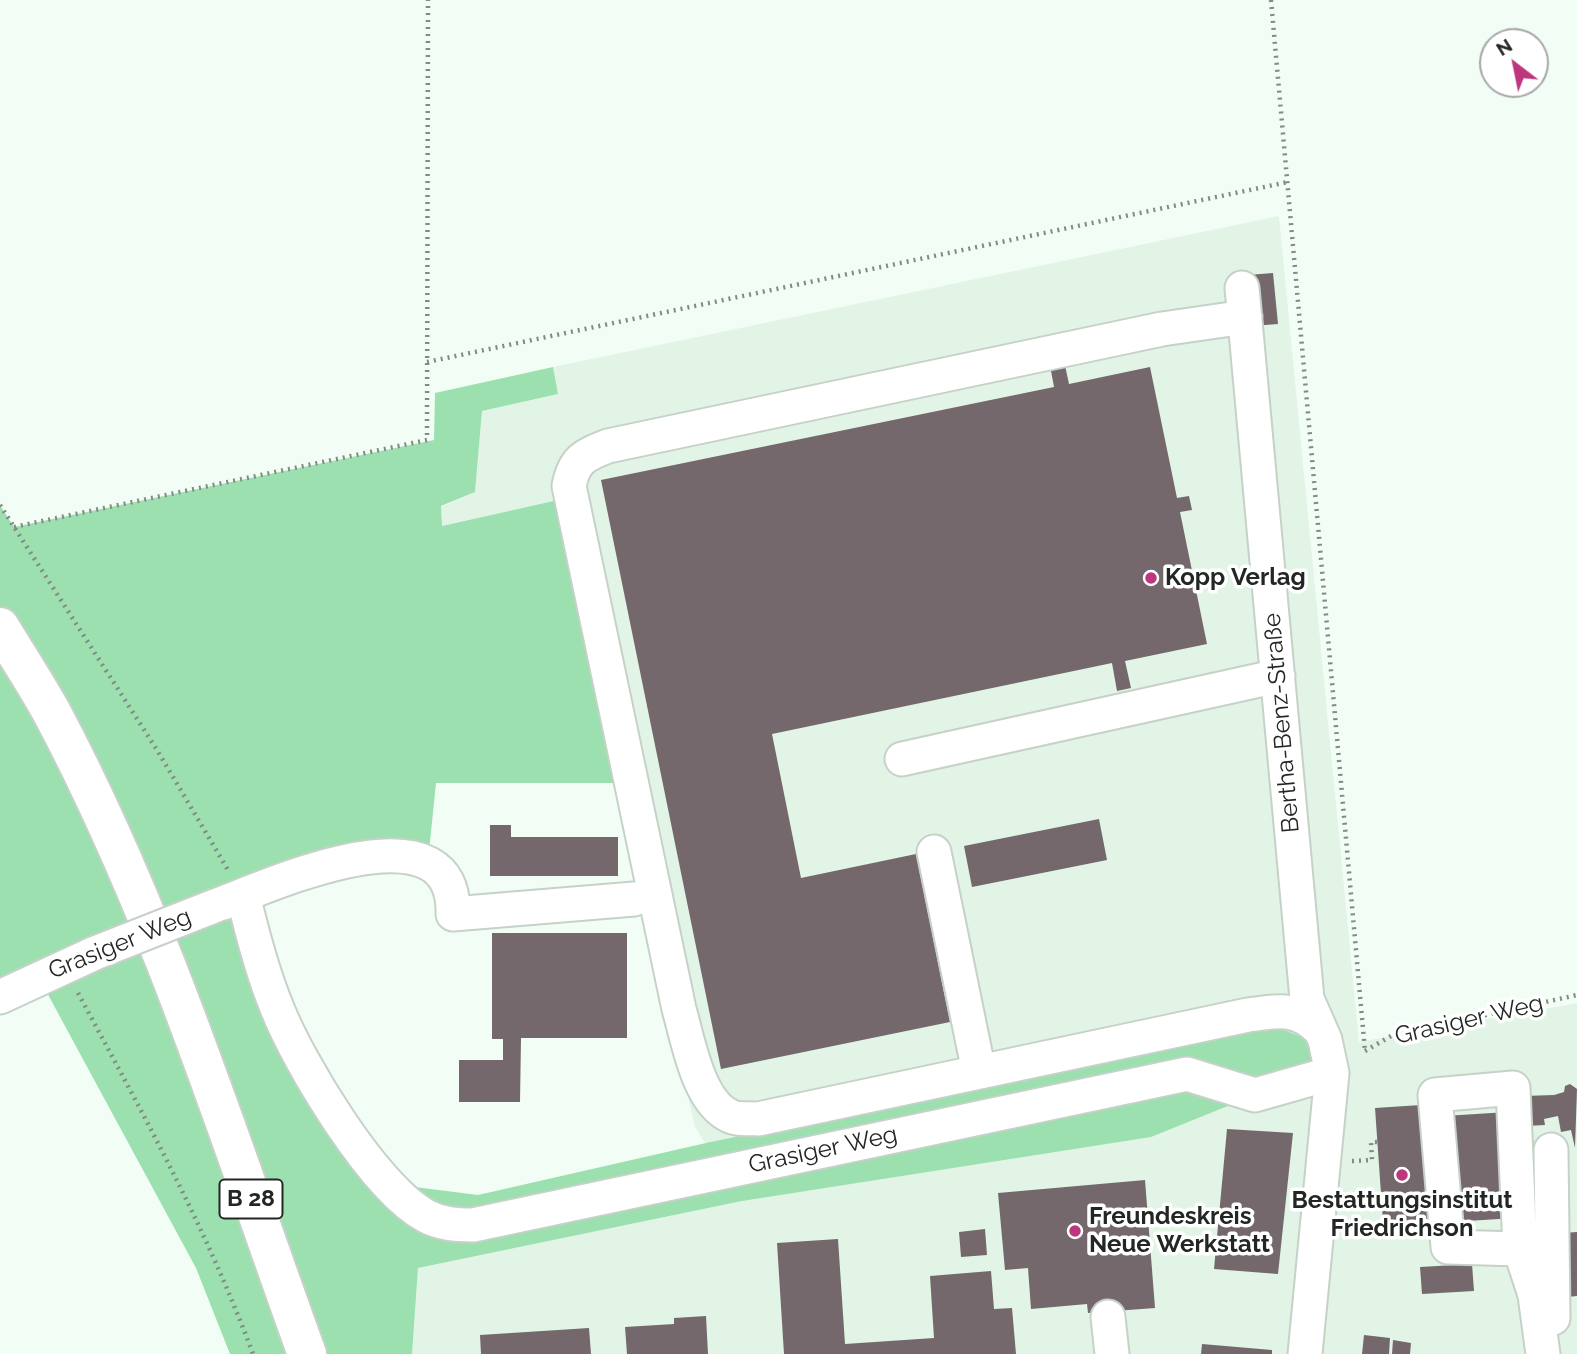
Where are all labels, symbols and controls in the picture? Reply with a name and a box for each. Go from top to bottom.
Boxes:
north arrow [1479,28,1549,98]
text: N [1492,34,1516,60]
place label: Kopp Verlag [1165,564,1306,592]
marker: Kopp Verlag [1143,570,1159,586]
street label: Bertha-Benz-Straße [1258,612,1306,834]
street label: Grasiger Weg [44,902,196,986]
street label: Grasiger Weg [1392,989,1546,1051]
street label: Grasiger Weg [746,1120,900,1180]
marker: Bestattungsinstitut Friedrichson [1394,1167,1410,1183]
road number: B 28 [219,1180,282,1218]
place label: Bestattungsinstitut Friedrichson [1291,1187,1513,1243]
place label: Freundeskreis Neue Werkstatt [1089,1203,1270,1259]
marker: Freundeskreis Neue Werkstatt [1067,1223,1083,1239]

